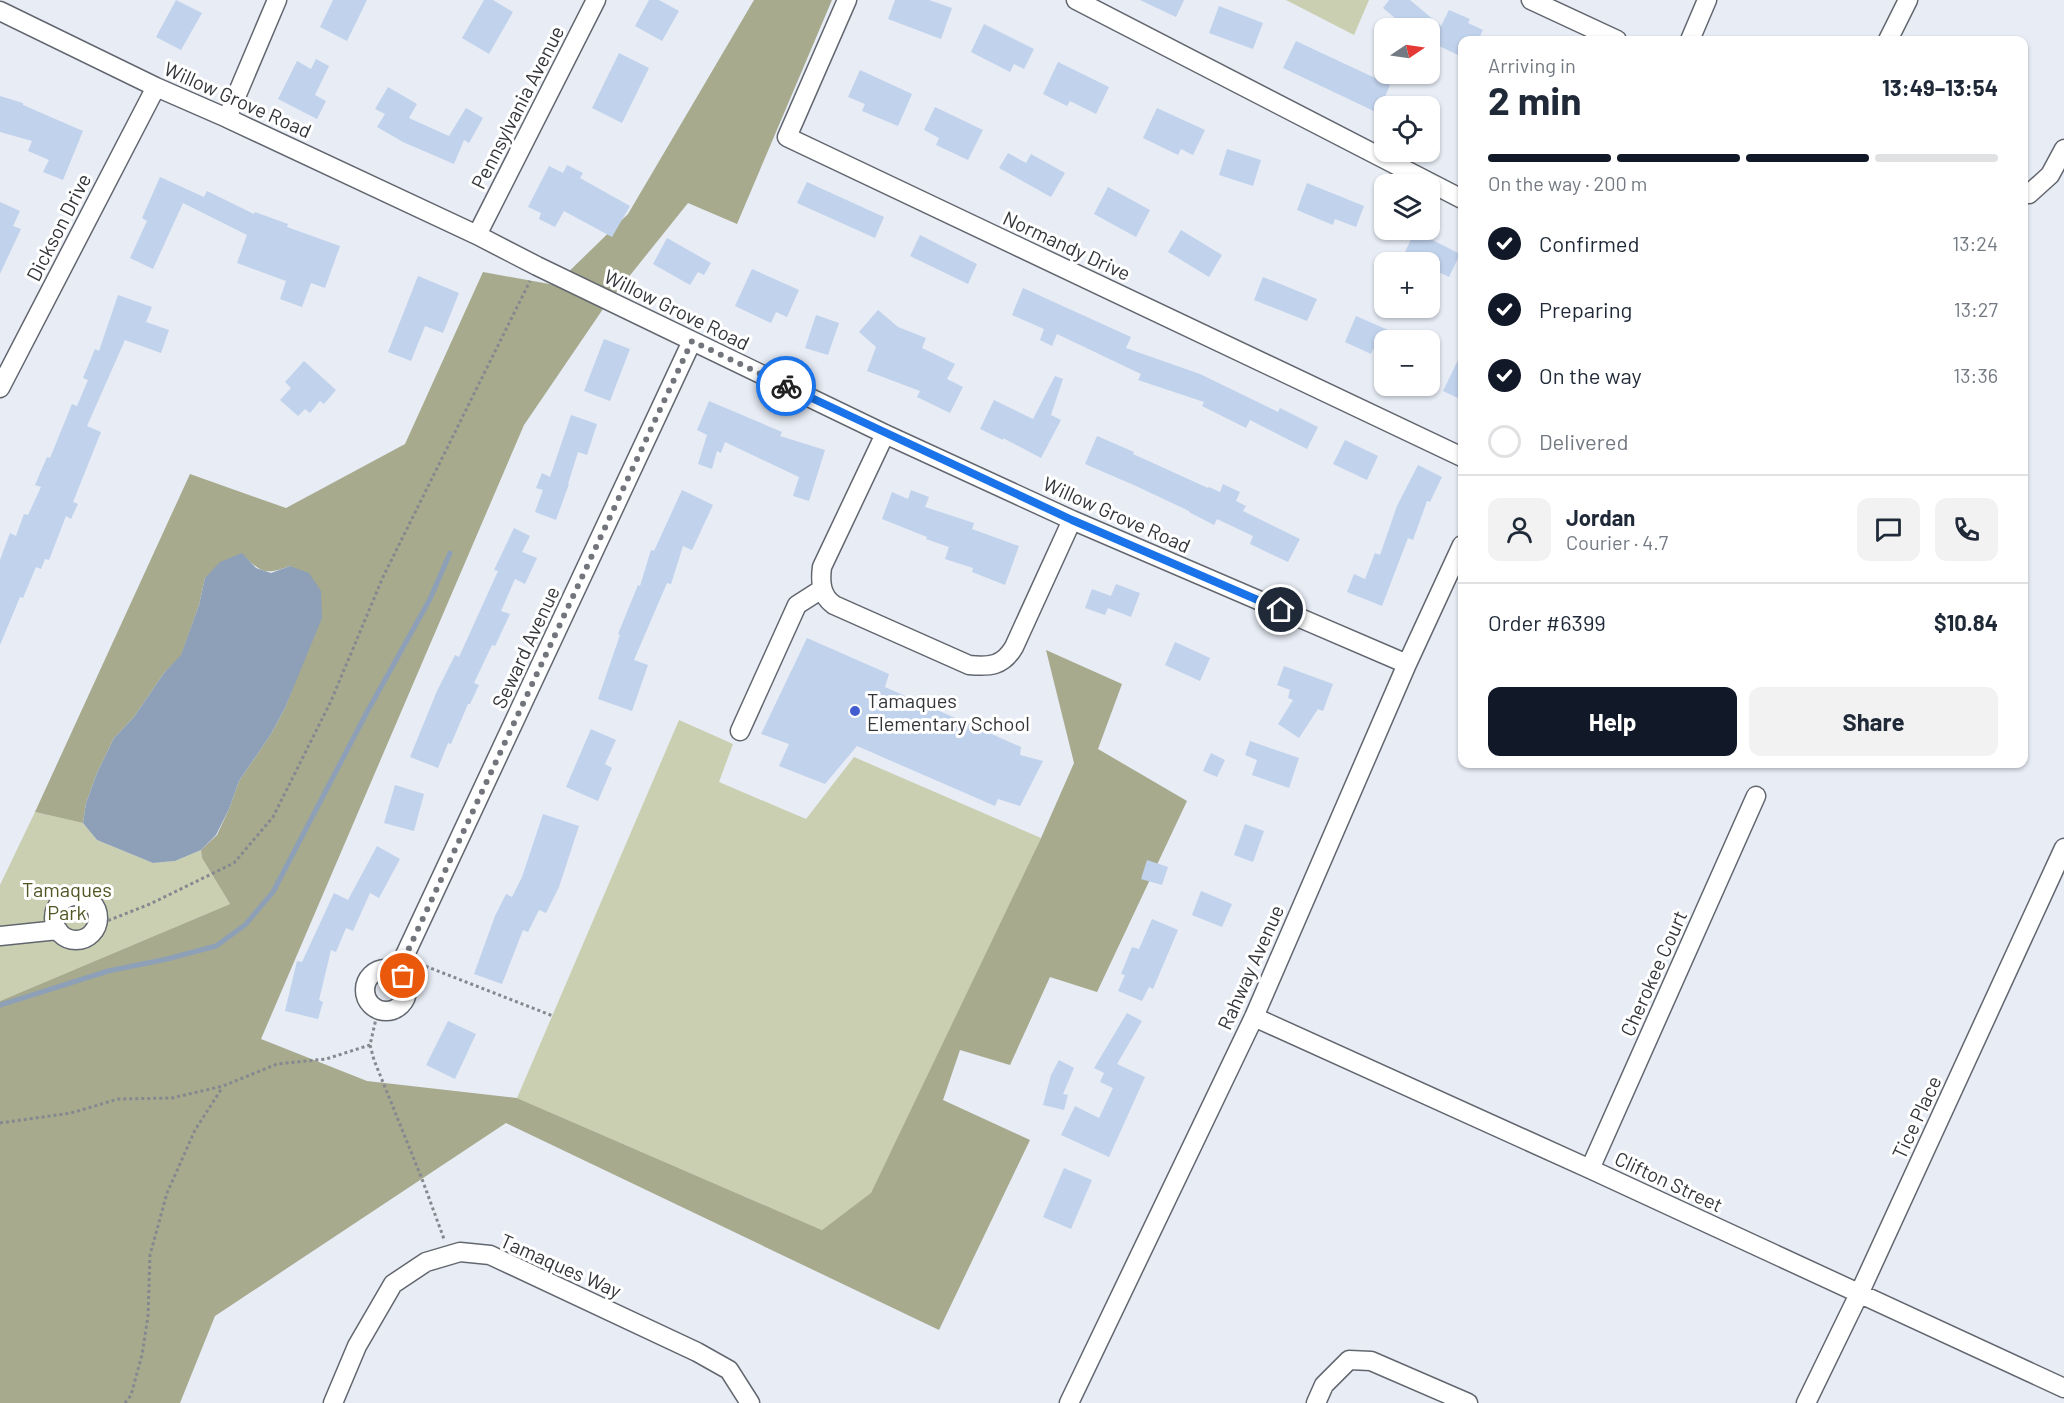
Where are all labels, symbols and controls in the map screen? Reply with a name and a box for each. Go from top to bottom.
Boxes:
north arrow [1374,18,1440,84]
map controls [1374,18,1440,396]
street label: Pennsylvania Avenue [466,21,568,193]
text: Arriving in [1488,53,1576,77]
street label: Willow Grove Road [161,56,315,142]
text: 13:49–13:54 [1882,74,1998,100]
text: 2 min [1488,76,1581,123]
button: locate [1374,96,1440,162]
street label: Dickson Drive [21,169,95,285]
text: On the way · 200 m [1488,171,1647,195]
button: layers [1374,174,1440,240]
street label: Normandy Drive [999,205,1135,285]
icon: check [1488,227,1521,260]
text: Confirmed [1539,230,1639,256]
text: 13:24 [1952,231,1998,255]
button: + [1374,252,1440,318]
street label: Willow Grove Road [600,263,754,355]
icon: check [1488,293,1521,326]
text: Preparing [1539,296,1632,322]
text: 13:27 [1954,297,1998,321]
button: − [1374,330,1440,396]
courier [756,356,816,416]
icon: check [1488,359,1521,392]
text: On the way [1539,362,1642,388]
text: 13:36 [1953,363,1998,387]
icon: bike [770,370,803,403]
text: Delivered [1539,428,1628,454]
street label: Willow Grove Road [1040,471,1194,557]
button: person [1488,498,1551,561]
button: chat [1857,498,1920,561]
button: phone [1935,498,1998,561]
text: Jordan [1566,504,1635,530]
text: Courier · 4.7 [1566,530,1668,554]
street label: Seward Avenue [486,582,564,712]
pin [1255,584,1306,635]
icon: home [1264,593,1297,626]
text: Order #6399 [1488,609,1606,635]
text: $10.84 [1934,609,1998,635]
button: Help [1488,687,1737,756]
button: Share [1749,687,1998,756]
place label: Tamaques Elementary School [867,688,1030,735]
marker: Tamaques Elementary School [848,704,862,718]
park label: Tamaques Park [22,877,112,924]
street label: Rahway Avenue [1212,901,1288,1033]
street label: Cherokee Court [1615,906,1691,1040]
pin [377,950,428,1001]
icon: bag [386,959,419,992]
street label: Tice Place [1886,1072,1946,1162]
street label: Clifton Street [1611,1146,1727,1216]
street label: Tamaques Way [497,1228,625,1302]

